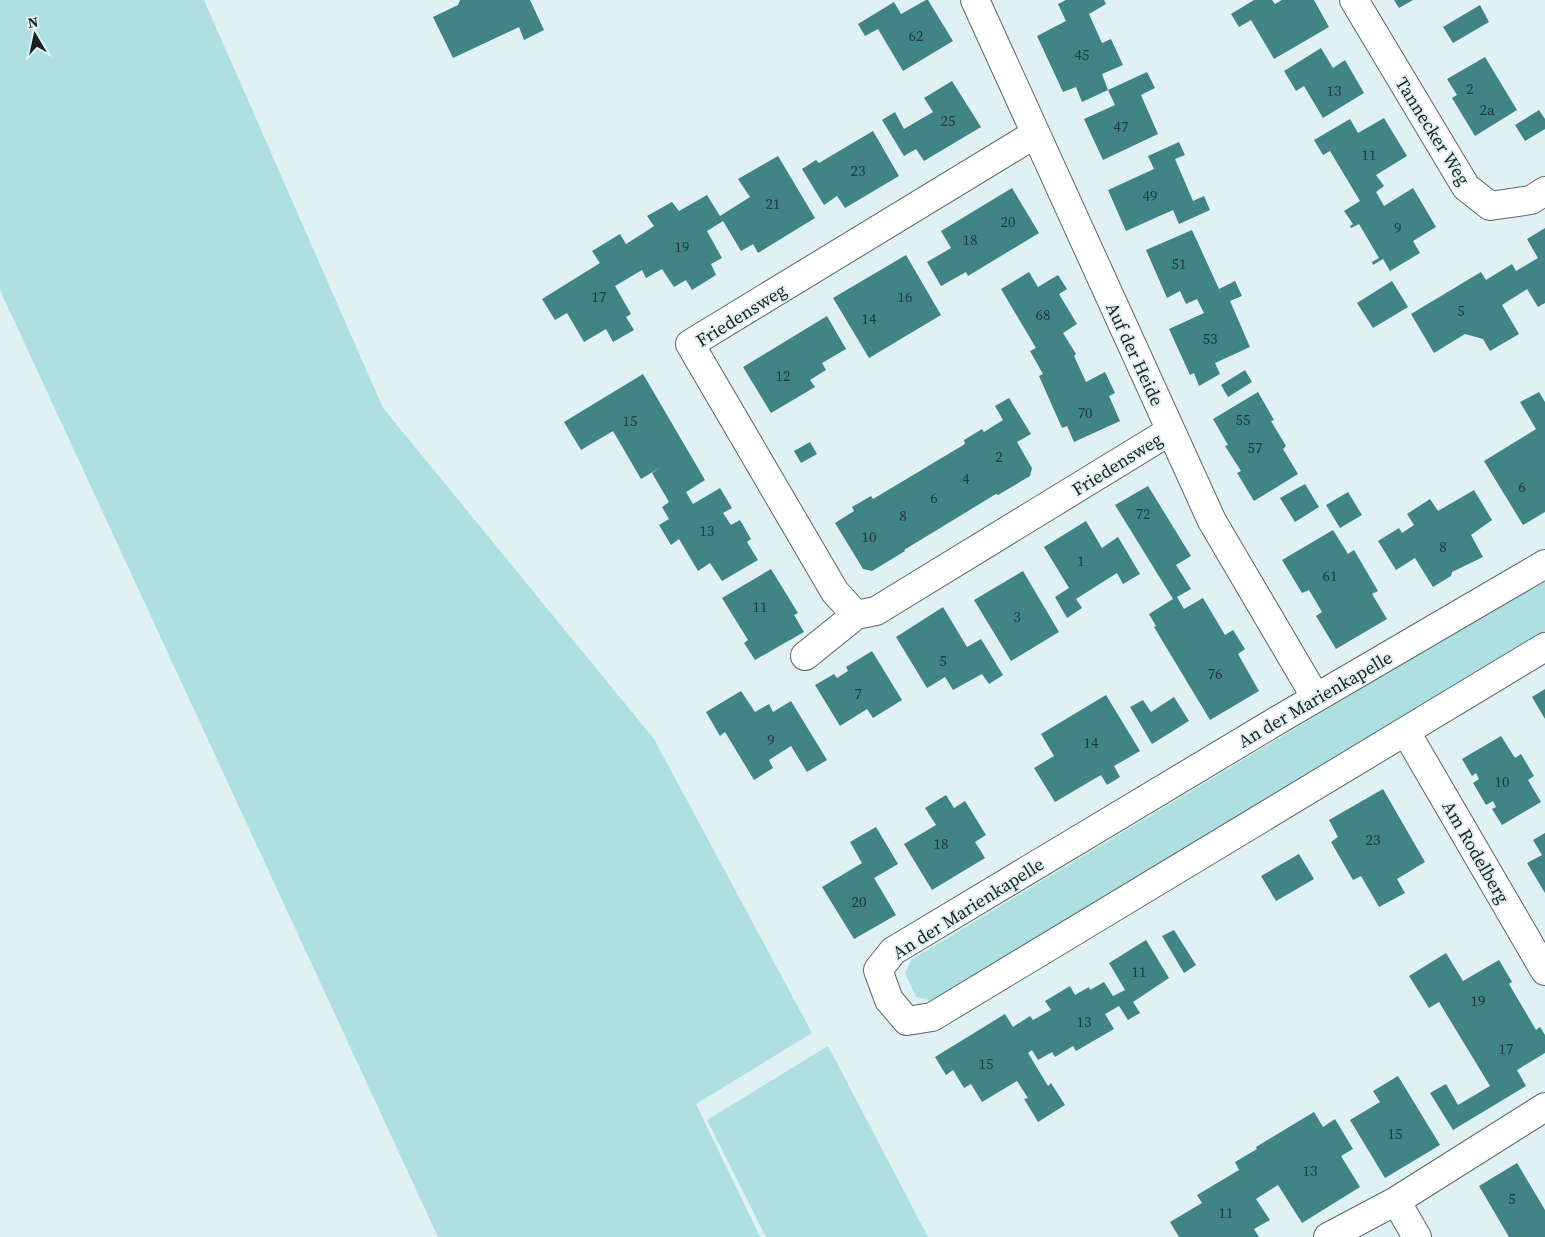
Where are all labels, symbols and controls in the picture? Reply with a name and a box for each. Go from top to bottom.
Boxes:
north arrow [10,10,60,60]
text: N [26,11,40,33]
house number: 62 [908,25,924,46]
house number: 45 [1074,44,1090,65]
street label: Tannecker Weg [1390,72,1476,190]
house number: 2 [1466,78,1474,99]
house number: 13 [1326,80,1342,101]
house number: 2a [1479,99,1495,120]
house number: 25 [940,110,956,131]
house number: 47 [1113,116,1129,137]
house number: 11 [1361,144,1377,165]
house number: 23 [850,160,866,181]
house number: 49 [1142,185,1158,206]
house number: 21 [765,193,781,214]
house number: 20 [1000,211,1016,232]
house number: 9 [1394,217,1402,238]
house number: 18 [962,229,978,250]
house number: 19 [674,236,690,257]
house number: 51 [1171,253,1187,274]
street label: Friedensweg [691,277,791,353]
house number: 17 [591,286,607,307]
house number: 16 [897,286,913,307]
street label: Auf der Heide [1100,298,1170,410]
house number: 5 [1457,300,1465,321]
house number: 68 [1035,304,1051,325]
house number: 14 [861,308,877,329]
house number: 53 [1202,328,1218,349]
house number: 12 [775,365,791,386]
house number: 70 [1077,402,1093,423]
house number: 55 [1235,409,1251,430]
house number: 15 [622,410,638,431]
street label: Friedensweg [1067,426,1167,502]
house number: 57 [1247,437,1263,458]
house number: 2 [995,446,1003,467]
house number: 4 [962,468,970,489]
house number: 6 [1518,476,1526,497]
house number: 6 [930,487,938,508]
house number: 72 [1135,503,1151,524]
house number: 8 [899,505,907,526]
house number: 13 [699,520,715,541]
house number: 10 [861,526,877,547]
house number: 8 [1439,536,1447,557]
house number: 1 [1077,550,1085,571]
house number: 61 [1322,565,1338,586]
house number: 11 [752,596,768,617]
house number: 3 [1013,606,1021,627]
street label: An der Marienkapelle [1233,645,1397,753]
house number: 5 [939,650,947,671]
house number: 76 [1207,663,1223,684]
house number: 7 [854,683,862,704]
house number: 9 [767,729,775,750]
house number: 14 [1083,732,1099,753]
house number: 10 [1494,771,1510,792]
street label: Am Rodelberg [1437,796,1515,908]
house number: 23 [1365,829,1381,850]
house number: 18 [933,833,949,854]
street label: An der Marienkapelle [887,851,1049,965]
house number: 20 [851,891,867,912]
house number: 11 [1131,961,1147,982]
house number: 19 [1470,990,1486,1011]
house number: 13 [1076,1011,1092,1032]
house number: 17 [1498,1038,1514,1059]
house number: 15 [978,1053,994,1074]
house number: 15 [1387,1123,1403,1144]
house number: 13 [1302,1160,1318,1181]
house number: 5 [1508,1188,1516,1209]
house number: 11 [1218,1202,1234,1223]

